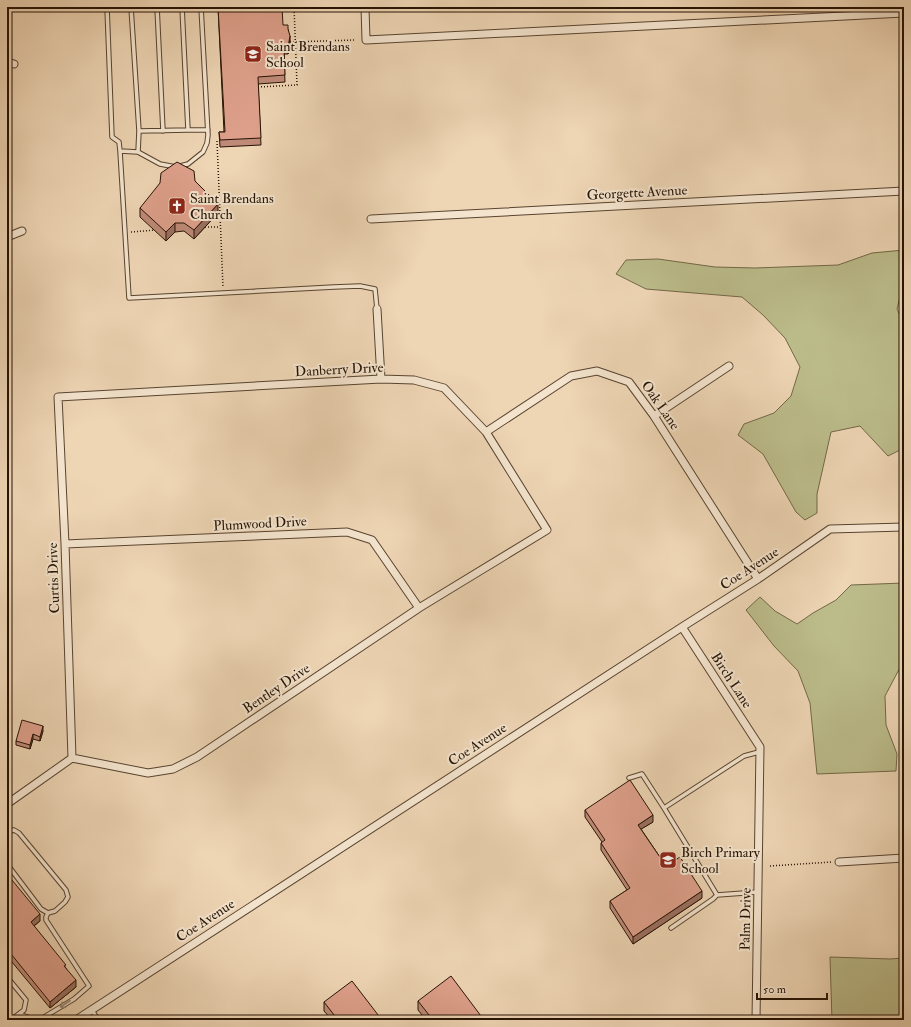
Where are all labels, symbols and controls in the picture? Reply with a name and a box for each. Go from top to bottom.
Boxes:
place label: Saint Brendans School [266,38,350,71]
school or university icon: Saint Brendans School [243,44,263,64]
street label: Georgette Avenue [586,181,688,204]
place label: Saint Brendans Church [190,190,274,223]
church icon: Saint Brendans Church [167,196,187,216]
street label: Danberry Drive [294,359,384,381]
street label: Oak Lane [638,378,684,433]
street label: Plumwood Drive [213,513,307,534]
street label: Curtis Drive [44,542,63,614]
street label: Coe Avenue [717,543,782,594]
street label: Birch Lane [707,649,756,711]
street label: Bentley Drive [240,660,314,718]
street label: Coe Avenue [445,719,510,770]
place label: Birch Primary School [681,844,761,877]
school or university icon: Birch Primary School [658,850,678,870]
street label: Palm Drive [736,887,755,951]
street label: Coe Avenue [173,895,238,946]
scale bar [757,975,827,1001]
text: 50 m [763,982,787,997]
one-way arrow [60,1000,71,1008]

